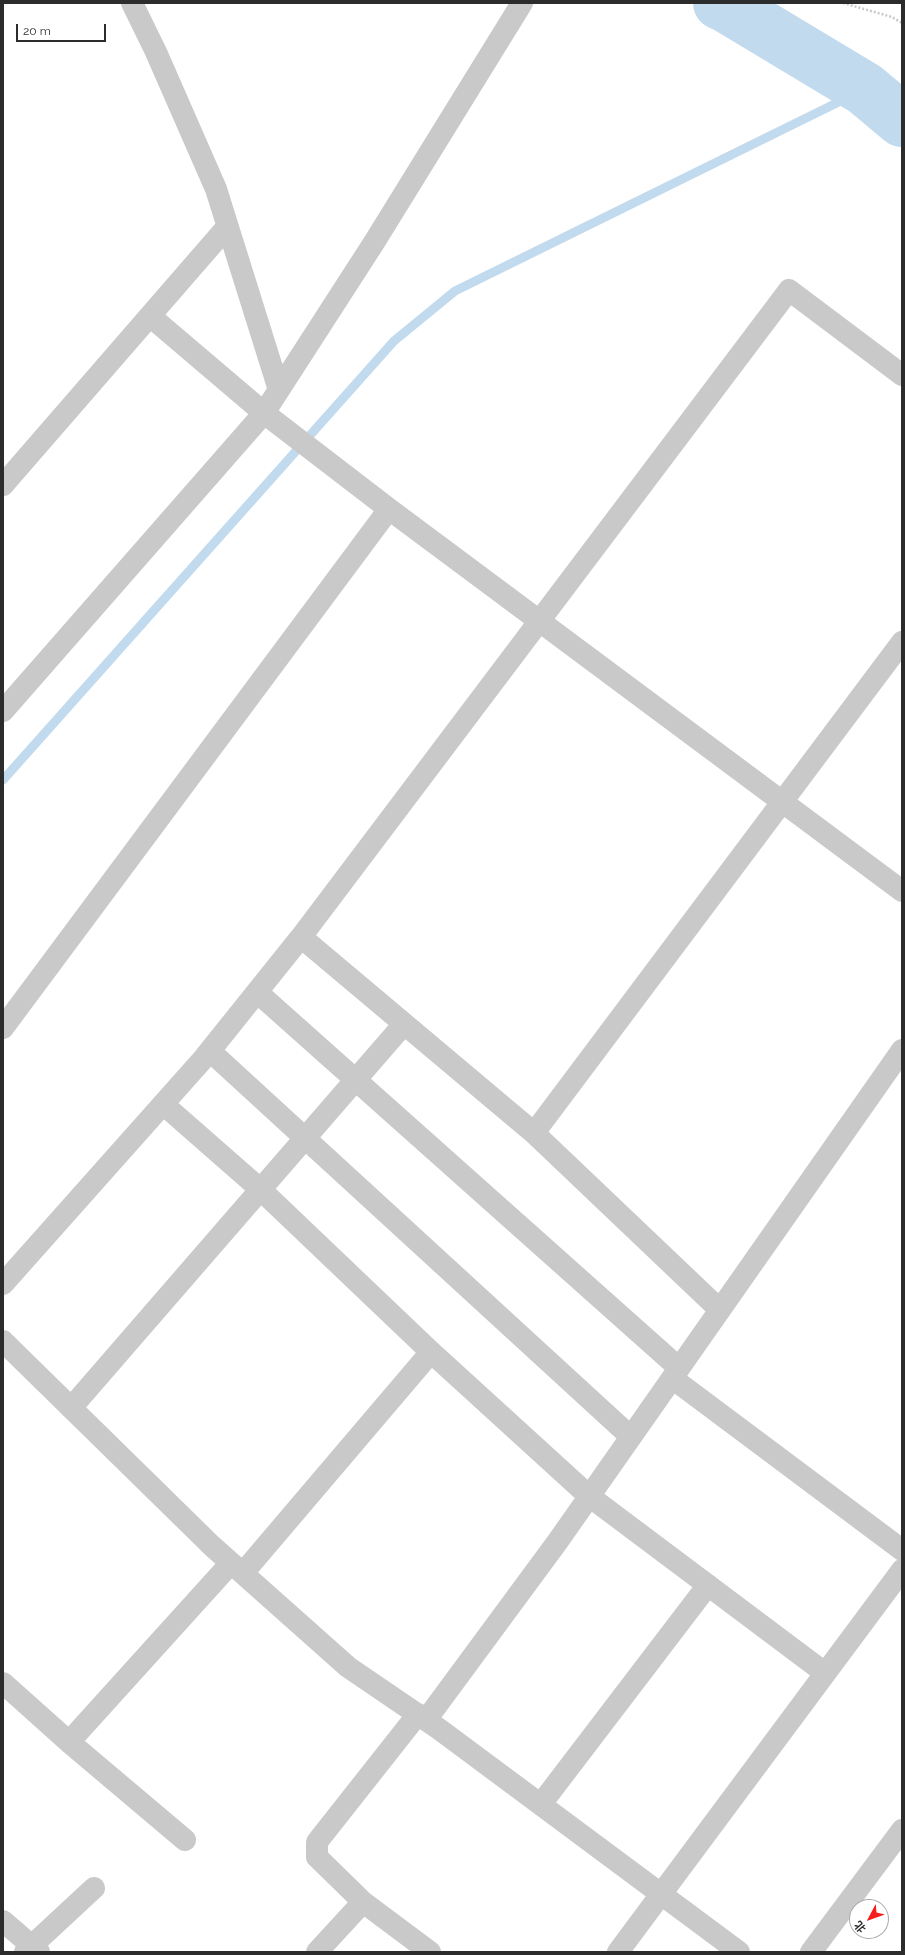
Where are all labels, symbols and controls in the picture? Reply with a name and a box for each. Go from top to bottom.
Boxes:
scale bar [18,16,108,42]
text: 20 m [23,24,51,38]
north arrow [849,1899,889,1939]
text: 北 [852,1918,869,1935]

